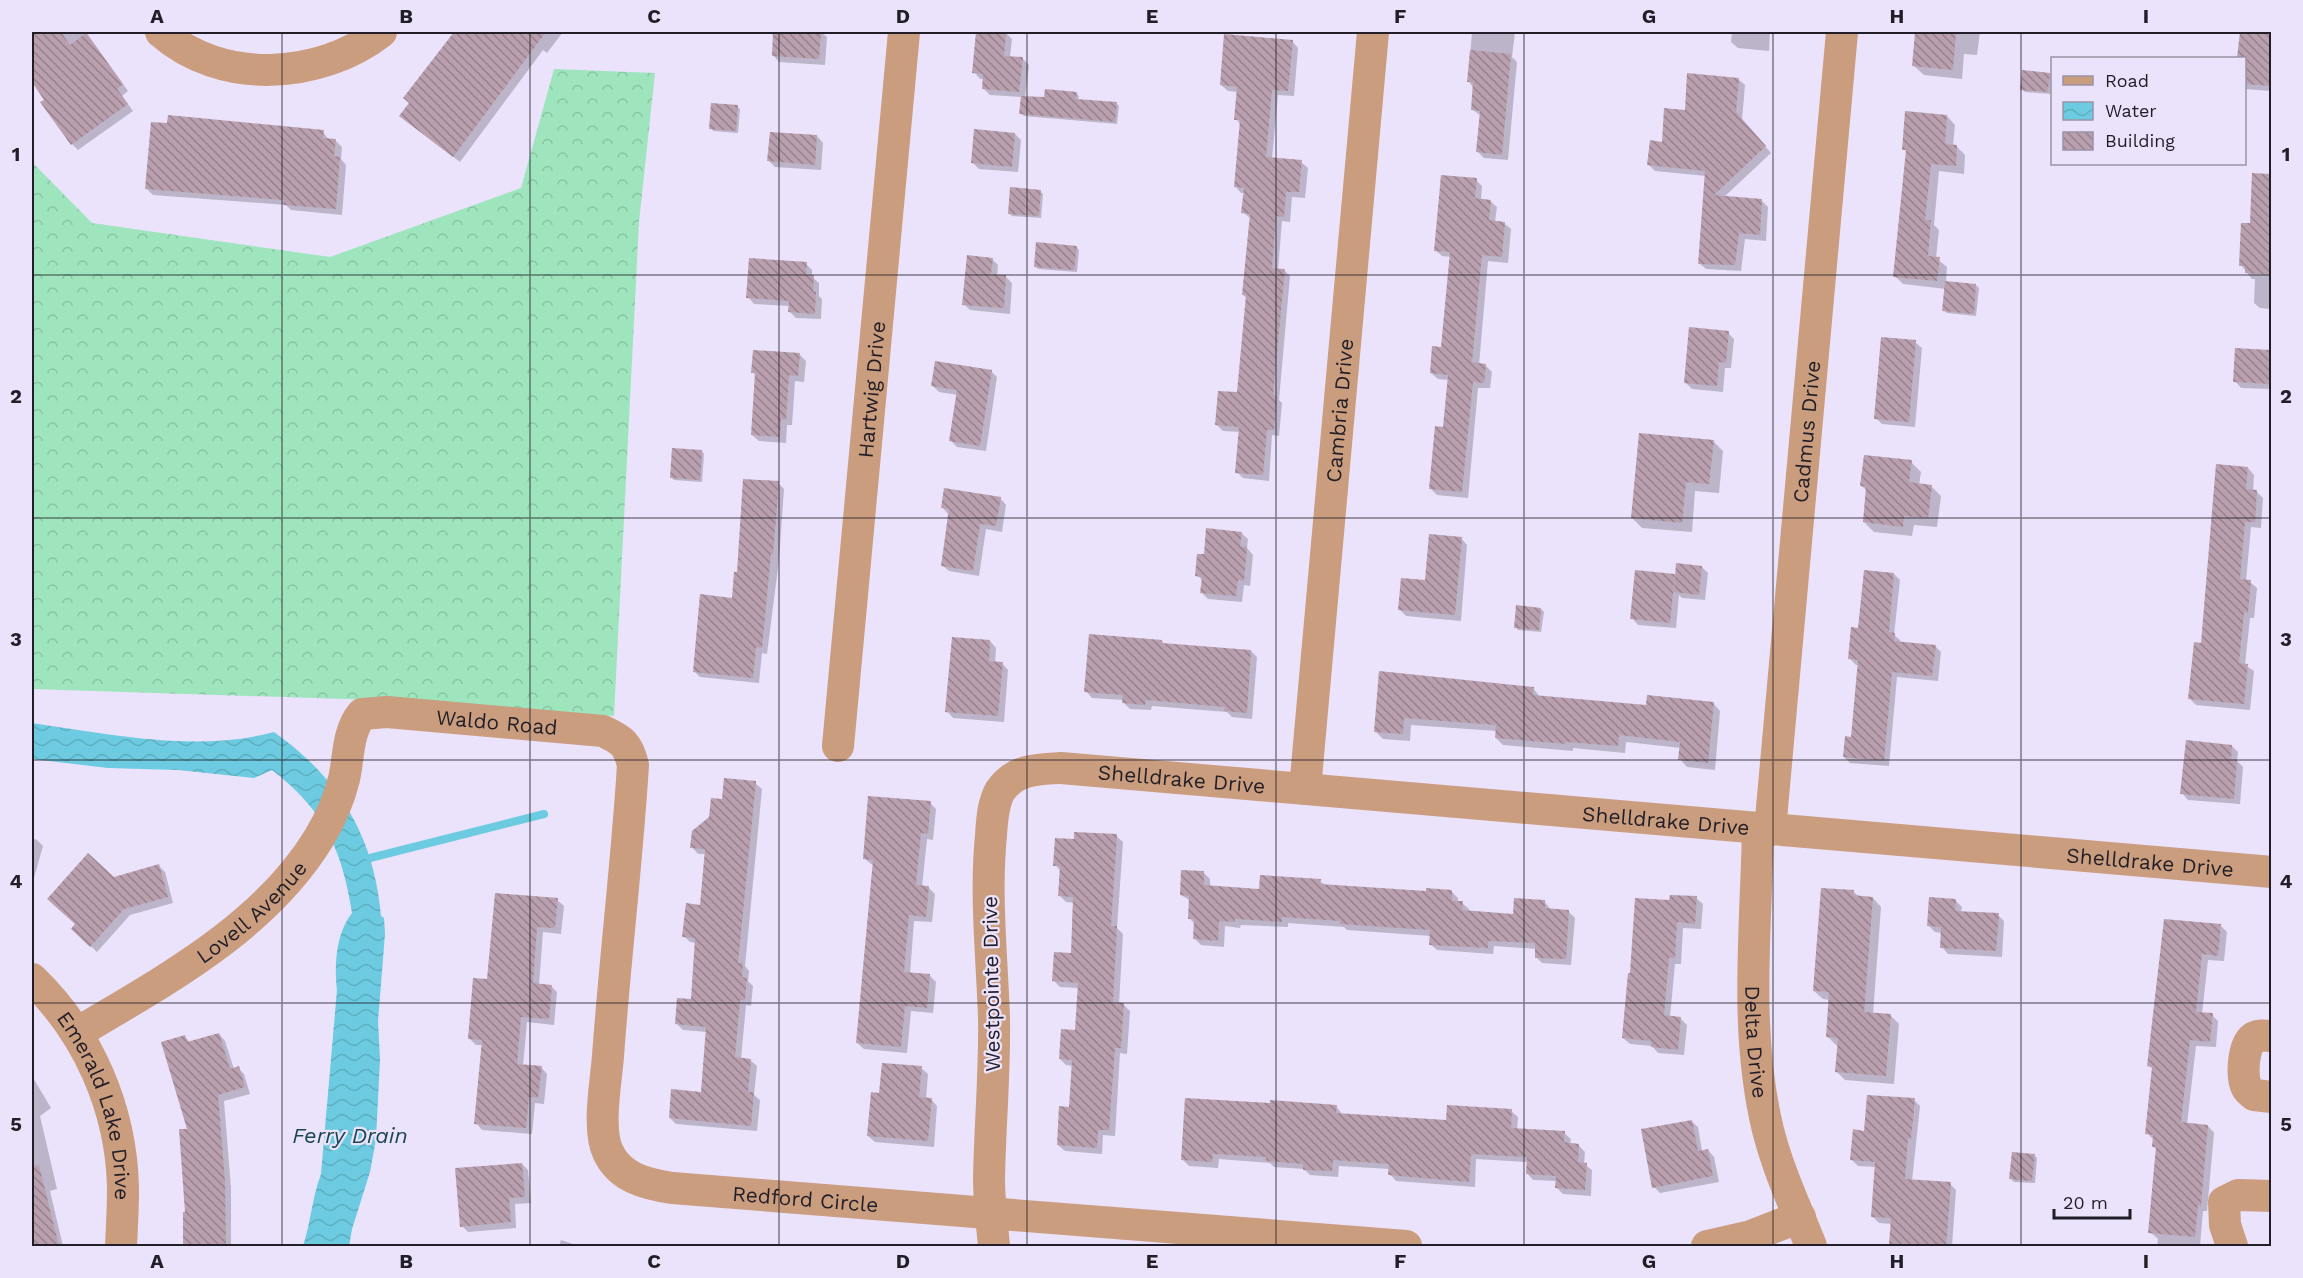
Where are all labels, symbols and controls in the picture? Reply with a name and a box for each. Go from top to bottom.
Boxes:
text: A [150,4,164,28]
text: B [399,4,413,28]
text: C [647,4,661,28]
text: D [896,4,910,28]
text: E [1146,4,1158,28]
text: F [1394,4,1406,28]
text: G [1642,4,1656,28]
text: H [1890,4,1904,28]
text: I [2143,4,2149,28]
legend [2051,57,2246,165]
text: Road [2105,70,2149,91]
text: Water [2105,100,2157,121]
text: Building [2105,130,2175,151]
text: 1 [12,142,20,166]
text: 1 [2282,142,2290,166]
street label: Hartwig Drive [852,320,890,459]
street label: Cambria Drive [1320,337,1358,484]
street label: Cadmus Drive [1787,359,1825,504]
text: 2 [10,384,22,408]
text: 2 [2280,384,2292,408]
text: 3 [10,627,22,651]
text: 3 [2280,627,2292,651]
street label: Waldo Road [435,704,559,739]
street label: Shelldrake Drive [1097,759,1266,798]
street label: Shelldrake Drive [1581,800,1751,840]
street label: Shelldrake Drive [2065,842,2235,881]
street label: Lovell Avenue [191,856,312,968]
text: 4 [10,869,23,893]
text: 4 [2280,869,2293,893]
street label: Westpointe Drive [977,896,1005,1072]
street label: Delta Drive [1741,985,1774,1100]
street label: Emerald Lake Drive [52,1006,136,1200]
text: 5 [10,1112,22,1136]
text: 5 [2280,1112,2292,1136]
water label: Ferry Drain [292,1123,408,1148]
street label: Redford Circle [731,1180,879,1217]
scale bar [2054,1182,2130,1220]
text: 20 m [2063,1192,2108,1213]
text: A [150,1249,164,1273]
text: B [399,1249,413,1273]
text: C [647,1249,661,1273]
text: D [896,1249,910,1273]
text: E [1146,1249,1158,1273]
text: F [1394,1249,1406,1273]
text: G [1642,1249,1656,1273]
text: H [1890,1249,1904,1273]
text: I [2143,1249,2149,1273]

